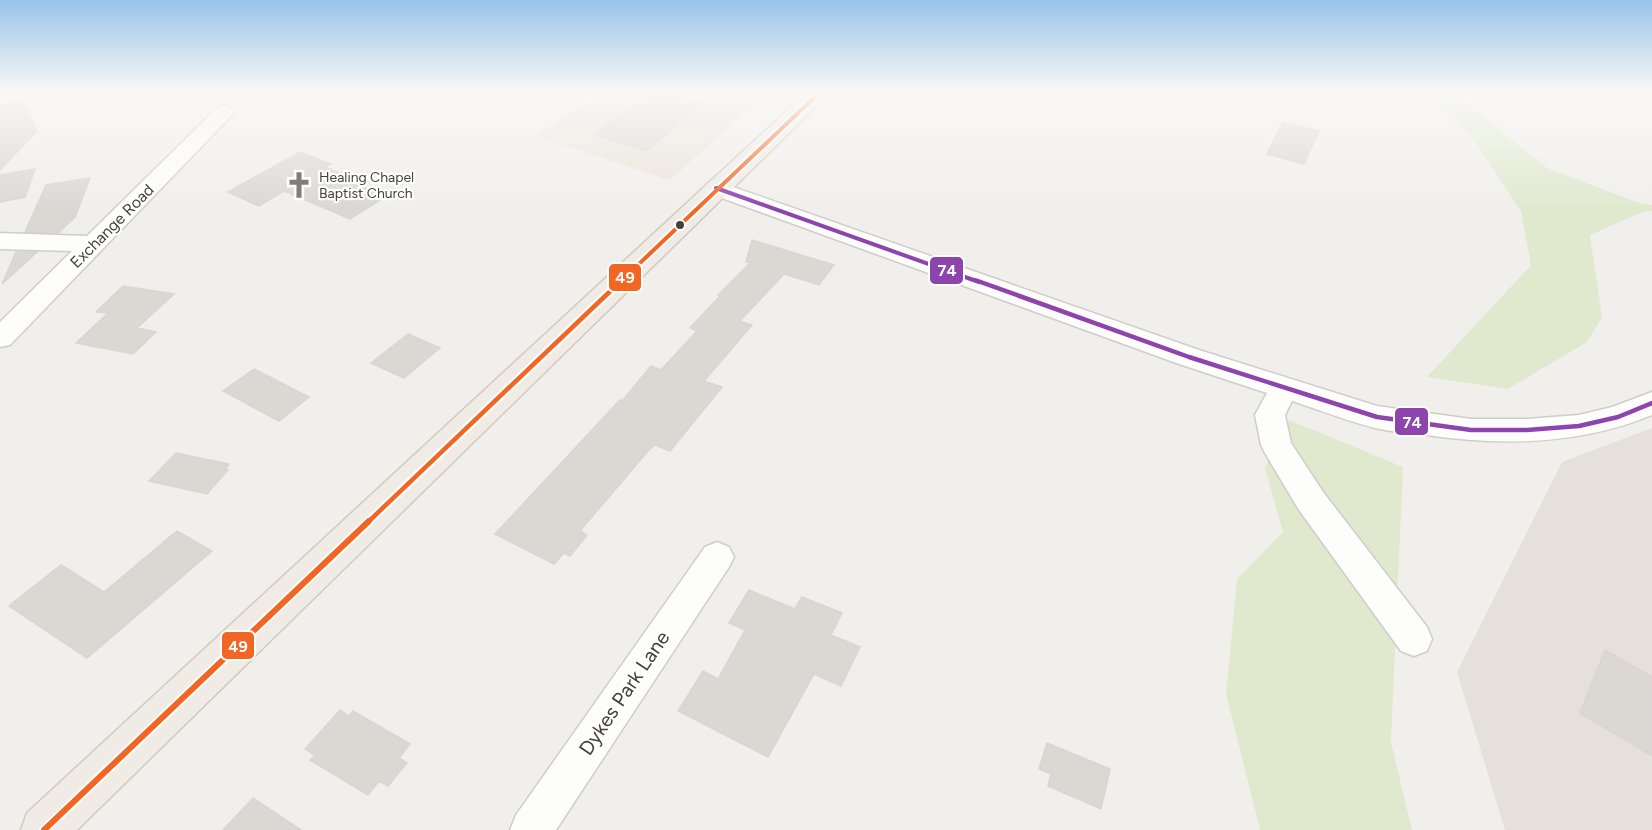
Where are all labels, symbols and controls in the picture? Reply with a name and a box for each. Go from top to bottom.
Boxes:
place label: Healing Chapel Baptist Church [319,169,414,202]
church icon: Healing Chapel Baptist Church [284,170,314,200]
street label: Exchange Road [66,180,158,272]
unlabelled marker [674,219,686,231]
line badge: 74 [929,256,964,285]
text: 74 [937,261,957,280]
line badge: 49 [608,263,642,292]
text: 49 [615,268,635,287]
line badge: 74 [1394,407,1429,436]
text: 74 [1402,413,1422,432]
street label: Dykes Park Lane [574,626,674,760]
line badge: 49 [221,631,255,660]
text: 49 [228,637,248,656]

